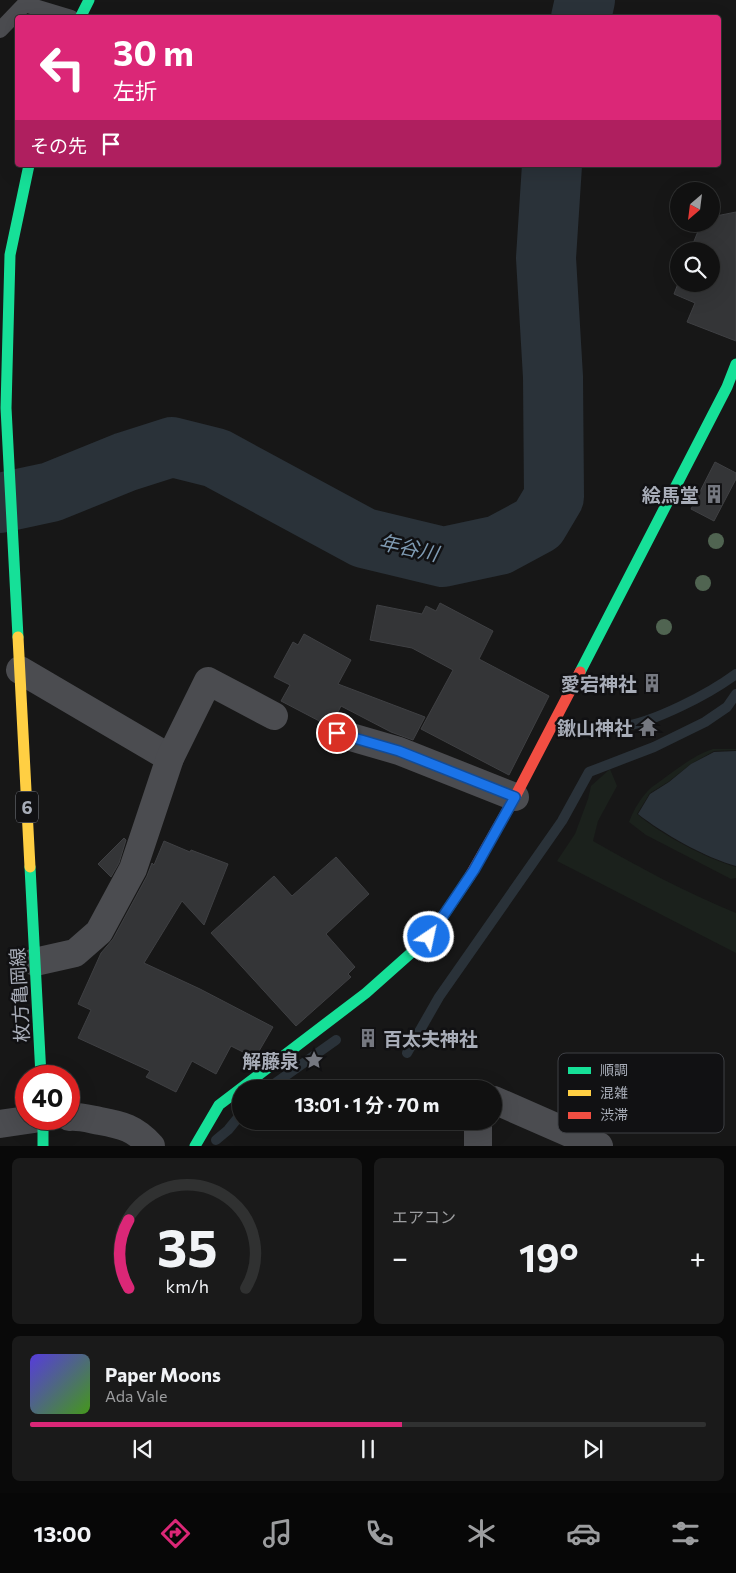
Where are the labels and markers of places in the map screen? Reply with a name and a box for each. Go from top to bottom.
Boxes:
place label: 絵馬堂 [642,483,699,506]
building icon: 絵馬堂 [703,483,725,505]
place label: 愛宕神社 [561,672,637,695]
building icon: 愛宕神社 [641,672,663,694]
pin [316,712,358,754]
place label: 鍬山神社 [557,716,633,739]
temple icon: 鍬山神社 [637,716,659,738]
building icon: 百太夫神社 [357,1027,379,1049]
place label: 百太夫神社 [383,1027,478,1050]
place label: 解藤泉 [242,1049,299,1072]
place icon: 解藤泉 [303,1049,325,1071]

